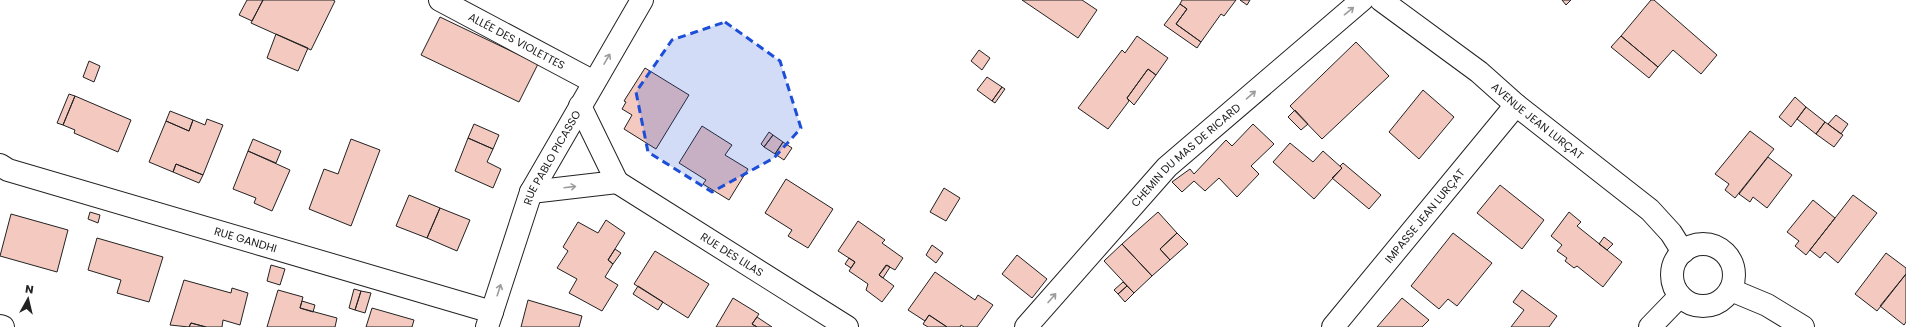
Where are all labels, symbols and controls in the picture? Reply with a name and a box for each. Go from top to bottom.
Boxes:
one-way arrow [1344,6,1355,15]
street label: ALLÉE DES VIOLETTES [466,9,568,73]
one-way arrow [604,53,612,65]
street label: AVENUE JEAN LURÇAT [1488,79,1587,163]
one-way arrow [1245,91,1256,100]
street label: CHEMIN DU MAS DE RICARD [1127,99,1244,210]
street label: RUE PABLO PICASSO [519,107,585,207]
street label: IMPASSE JEAN LURÇAT [1381,165,1468,266]
one-way arrow [563,183,576,191]
street label: RUE GANDHI [212,223,279,256]
street label: RUE DES LILAS [697,229,767,280]
north arrow [8,279,48,319]
text: N [24,281,35,298]
one-way arrow [496,284,504,296]
one-way arrow [1048,292,1057,303]

